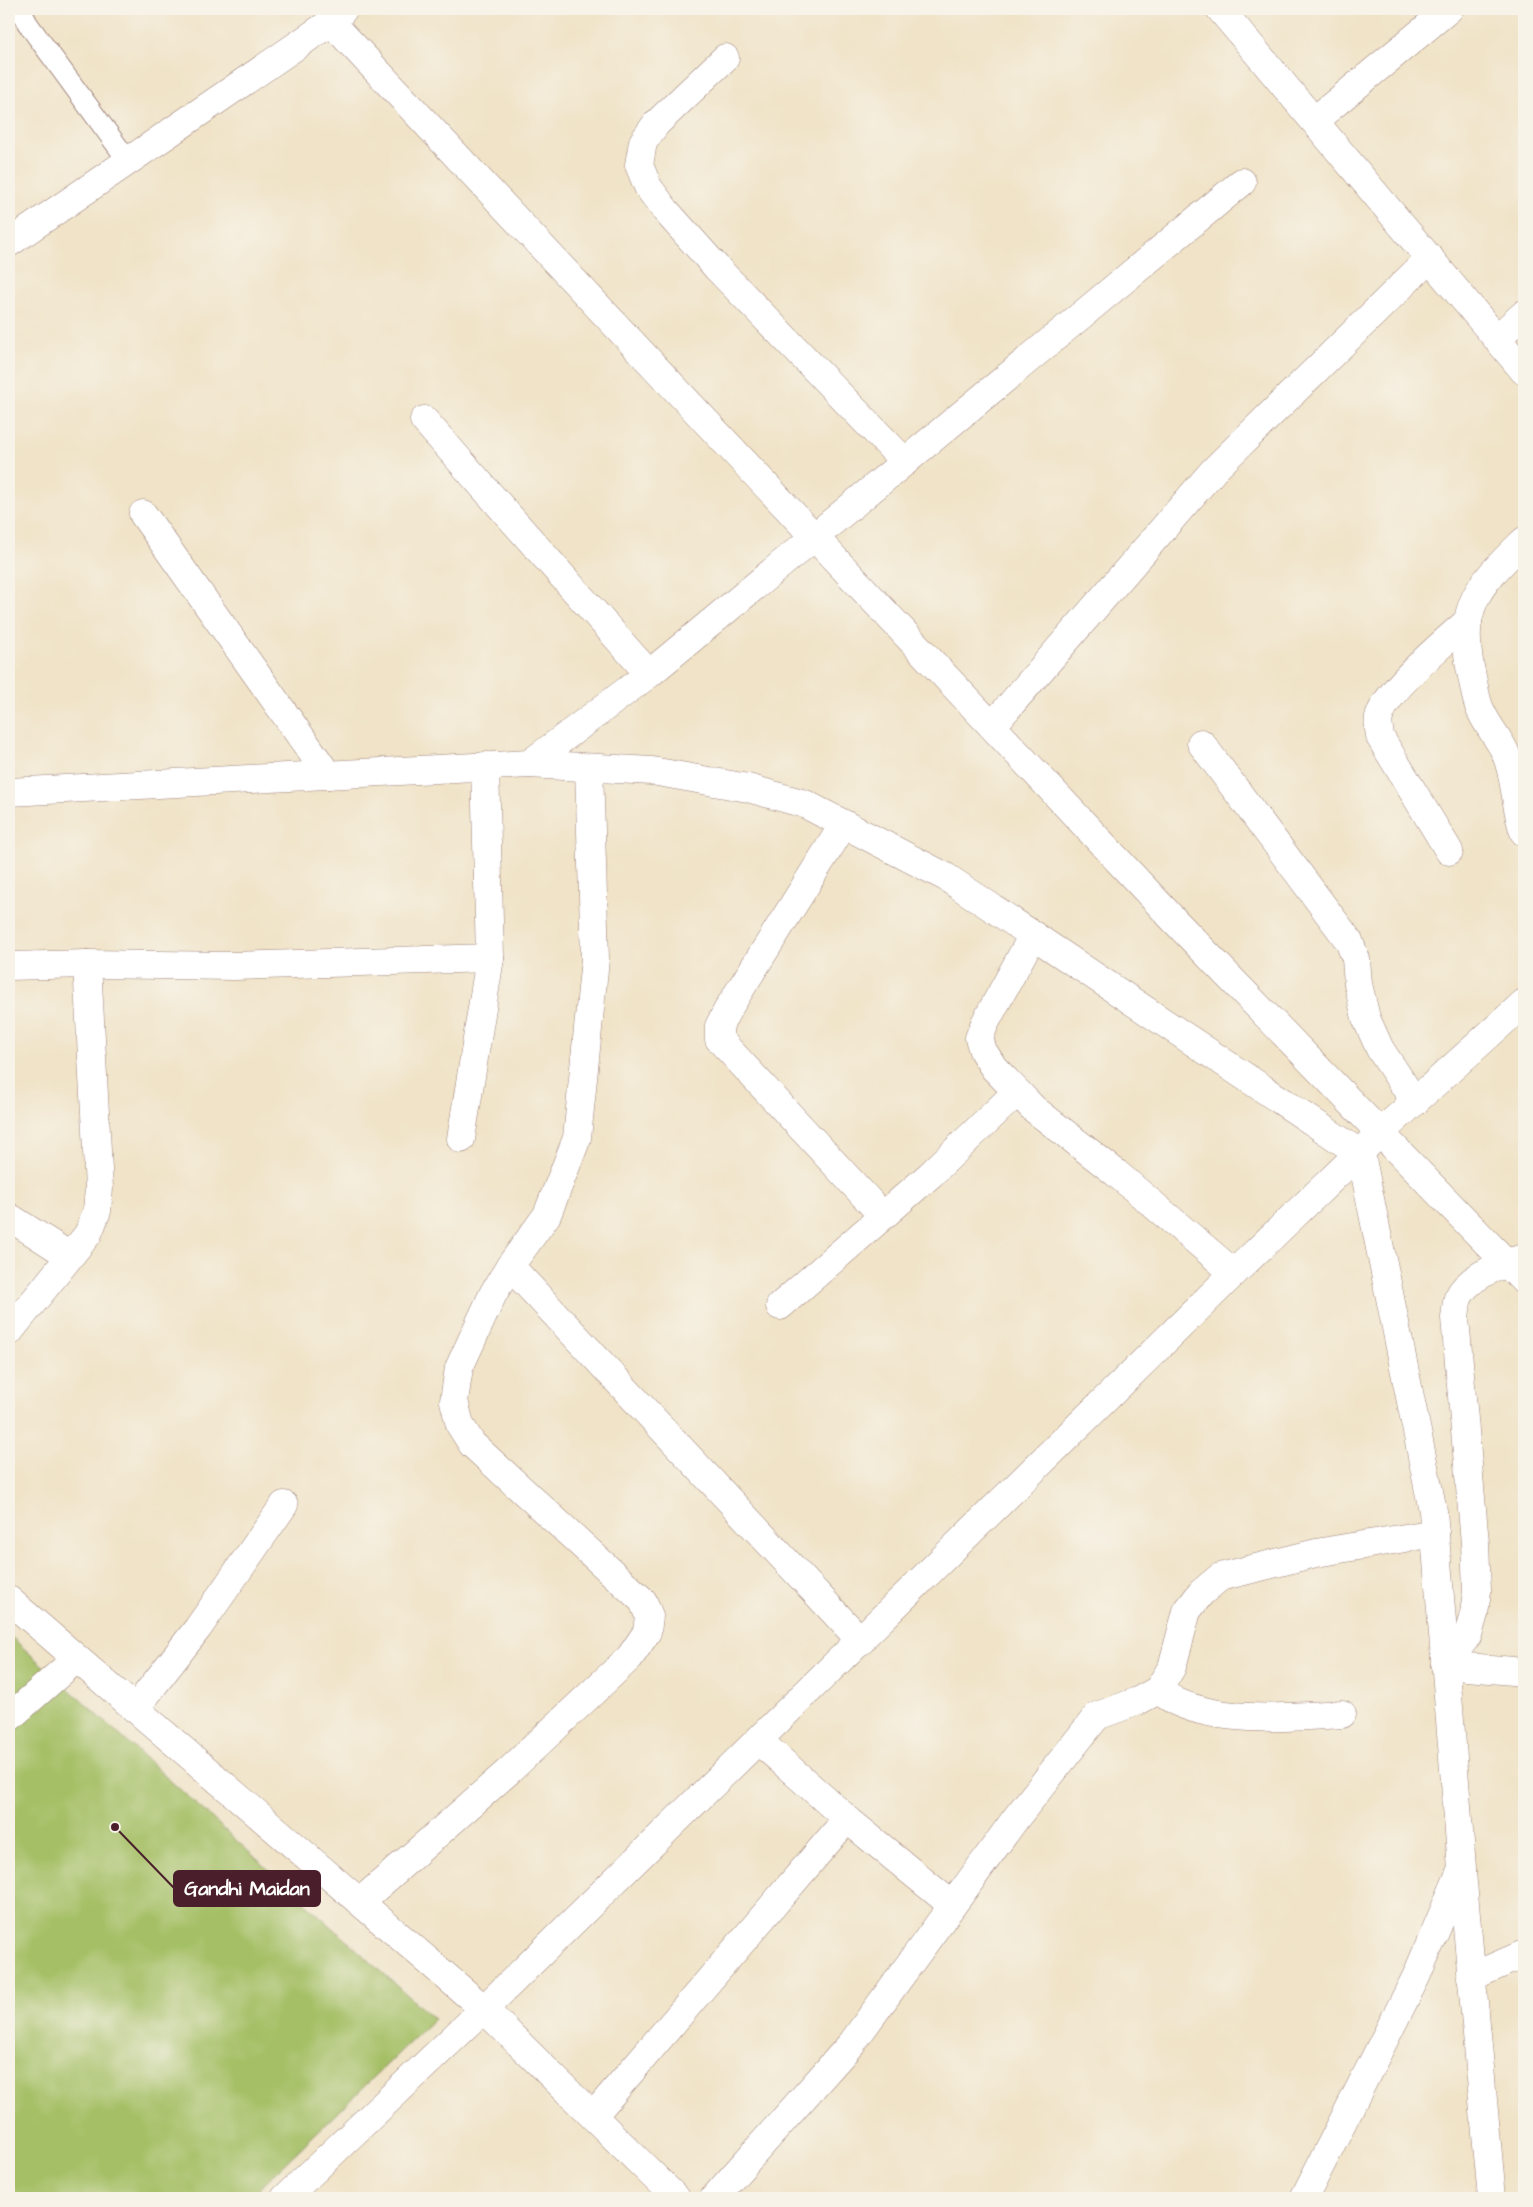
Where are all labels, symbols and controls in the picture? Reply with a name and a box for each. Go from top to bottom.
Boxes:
callout: Gandhi Maidan [174,1871,320,1906]
text: Gandhi Maidan [184,1875,310,1903]

